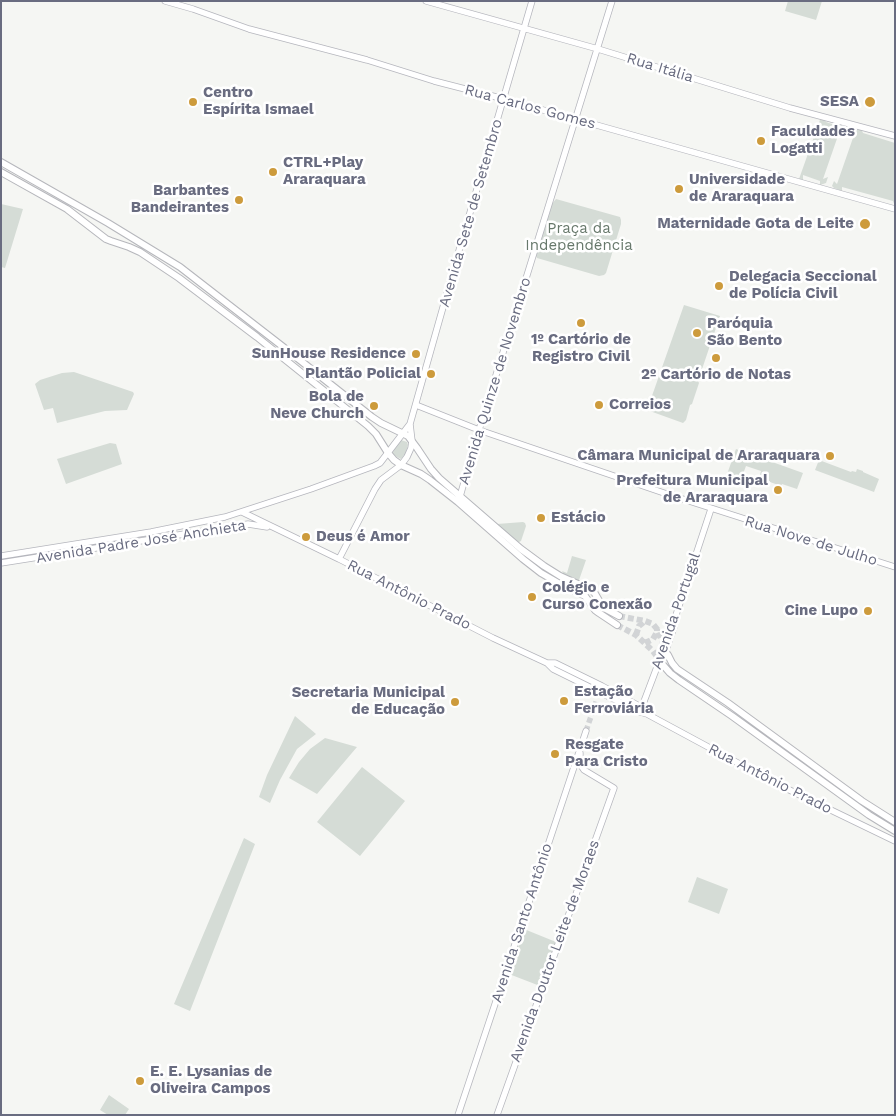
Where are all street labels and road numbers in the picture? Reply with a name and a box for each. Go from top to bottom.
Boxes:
street label: Rua Itália [624,49,696,87]
street label: Rua Carlos Gomes [463,81,597,133]
street label: Avenida Sete de Setembro [435,117,507,309]
street label: Avenida Quinze de Novembro [455,275,535,487]
street label: Rua Nove de Julho [742,512,880,570]
street label: Avenida Padre José Anchieta [35,517,247,567]
street label: Avenida Portugal [648,550,704,672]
street label: Rua Antônio Prado [344,556,474,634]
street label: Rua Antônio Prado [705,740,835,818]
street label: Avenida Doutor Leite de Moraes [506,838,604,1064]
street label: Avenida Santo Antônio [488,841,556,1005]

